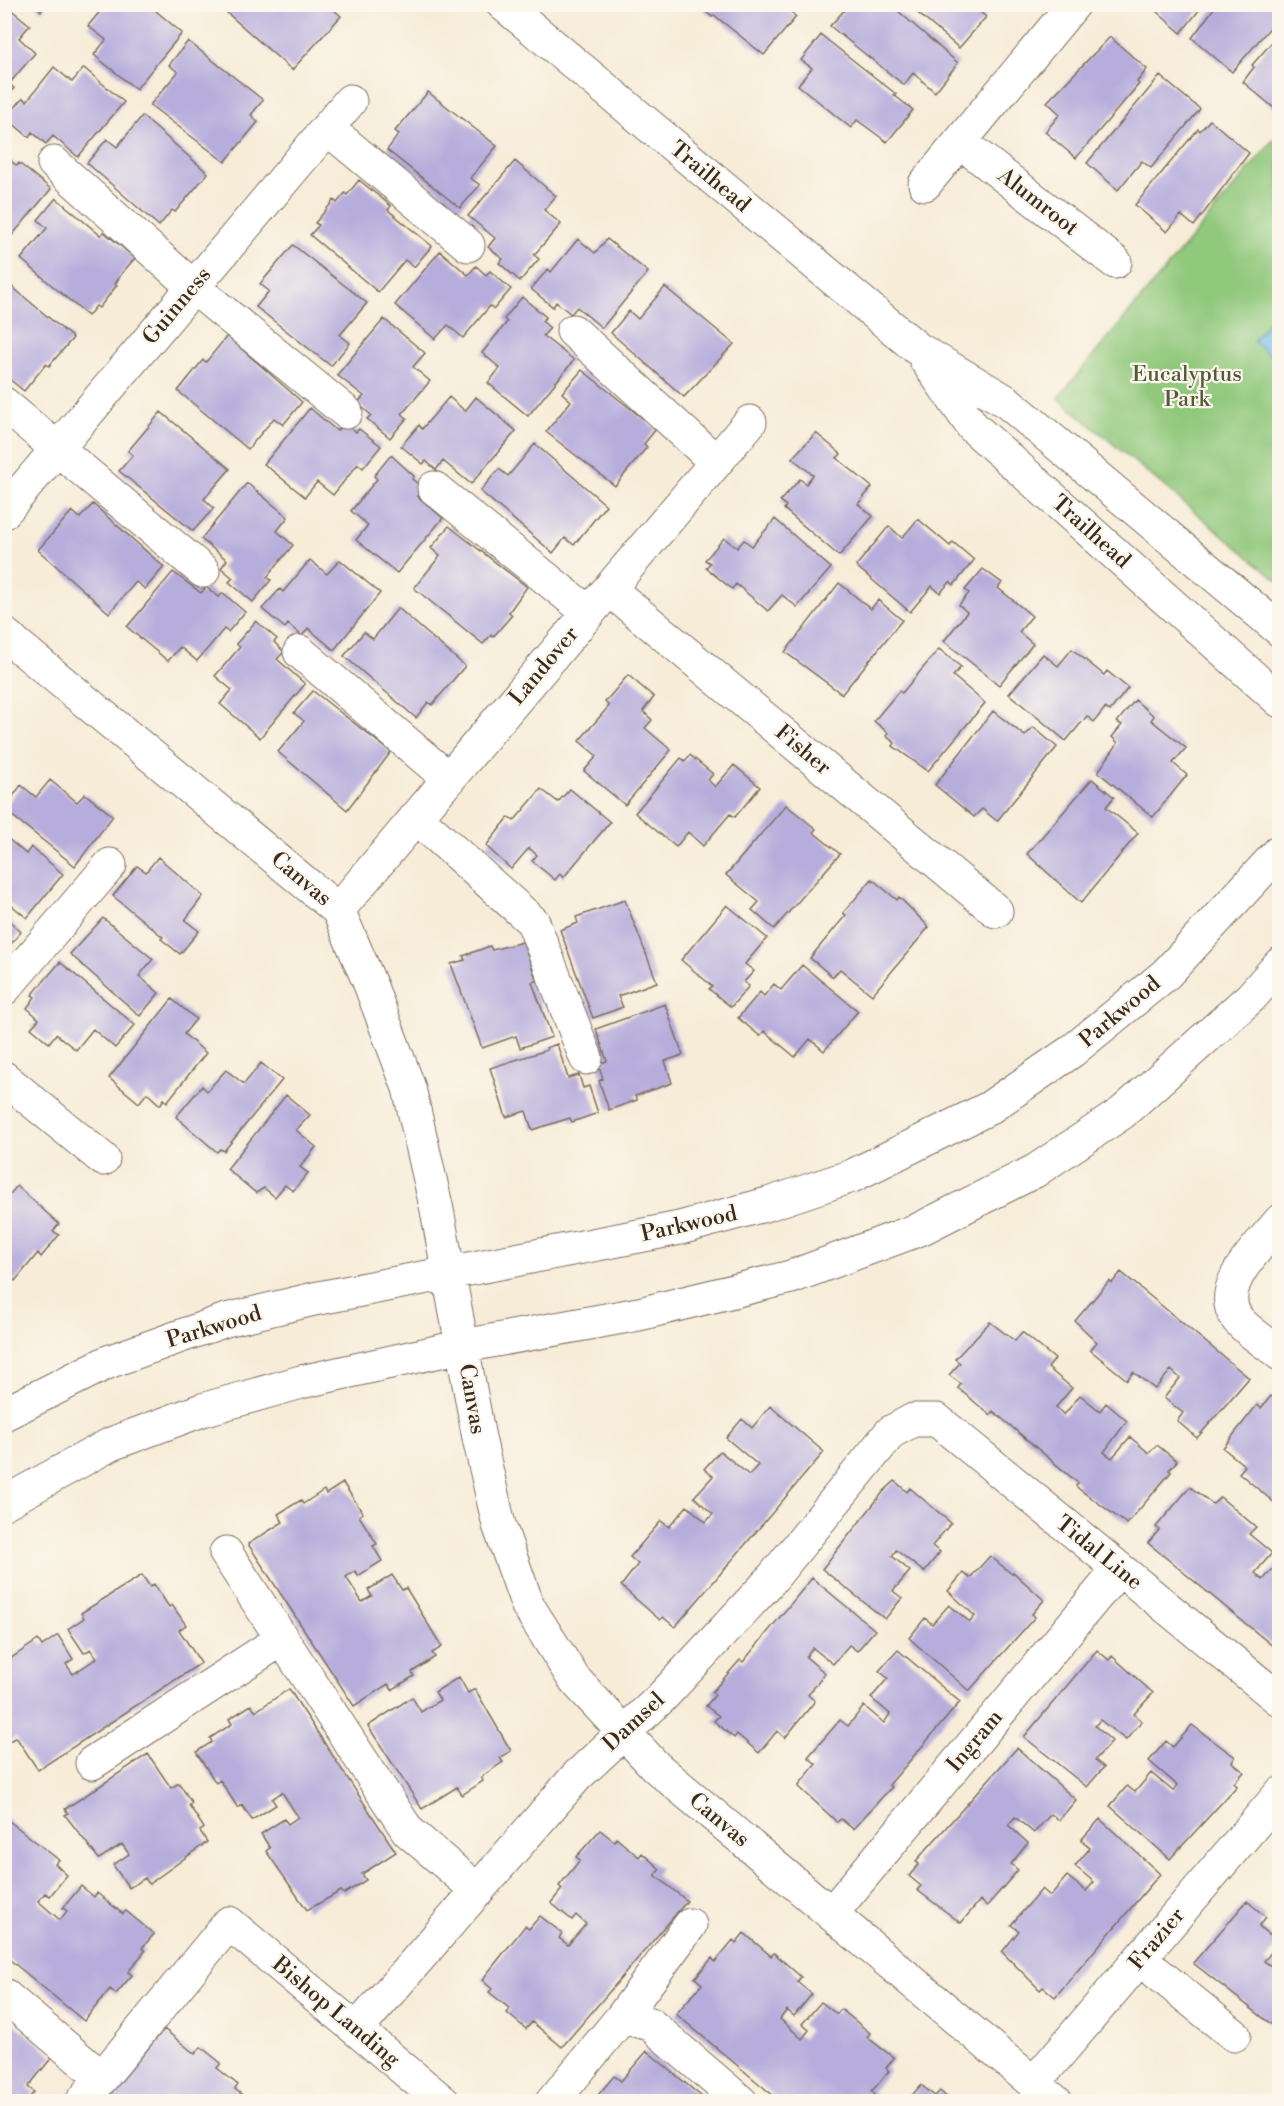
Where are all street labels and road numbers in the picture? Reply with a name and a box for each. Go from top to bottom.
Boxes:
street label: Trailhead [664,136,756,219]
street label: Alumroot [991,162,1084,242]
street label: Guinness [137,262,217,350]
street label: Trailhead [1046,490,1136,575]
street label: Landover [503,621,585,711]
street label: Fisher [769,719,837,781]
street label: Canvas [265,846,337,912]
street label: Parkwood [1074,970,1167,1054]
street label: Parkwood [638,1200,740,1248]
street label: Parkwood [163,1300,265,1354]
street label: Canvas [453,1362,491,1436]
street label: Tidal Line [1050,1510,1148,1596]
street label: Damsel [597,1686,671,1757]
street label: Ingram [941,1704,1009,1778]
street label: Canvas [683,1787,755,1853]
street label: Frazier [1123,1902,1191,1976]
street label: Bishop Landing [266,1950,406,2074]

